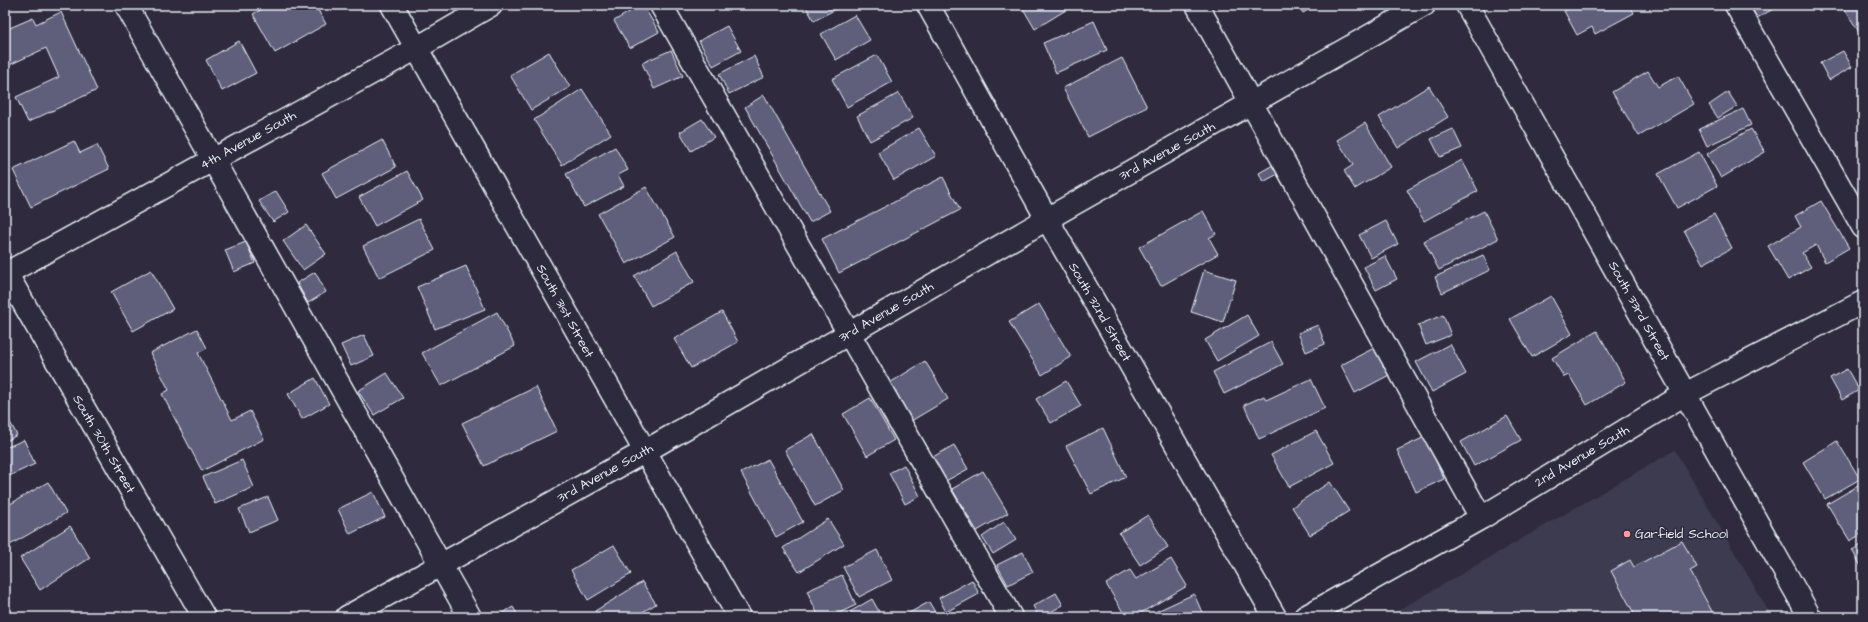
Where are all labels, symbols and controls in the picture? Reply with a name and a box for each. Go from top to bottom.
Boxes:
street label: 4th Avenue South [197,106,300,174]
street label: 3rd Avenue South [1116,117,1219,185]
street label: South 33rd Street [1604,258,1674,365]
street label: South 32nd Street [1064,259,1136,366]
street label: South 31st Street [532,261,599,362]
street label: 3rd Avenue South [835,277,937,347]
street label: South 30th Street [68,391,140,497]
street label: 2nd Avenue South [1531,420,1633,491]
street label: 3rd Avenue South [554,439,657,507]
place label: Garfield School [1635,525,1728,543]
marker: Garfield School [1622,529,1632,539]

